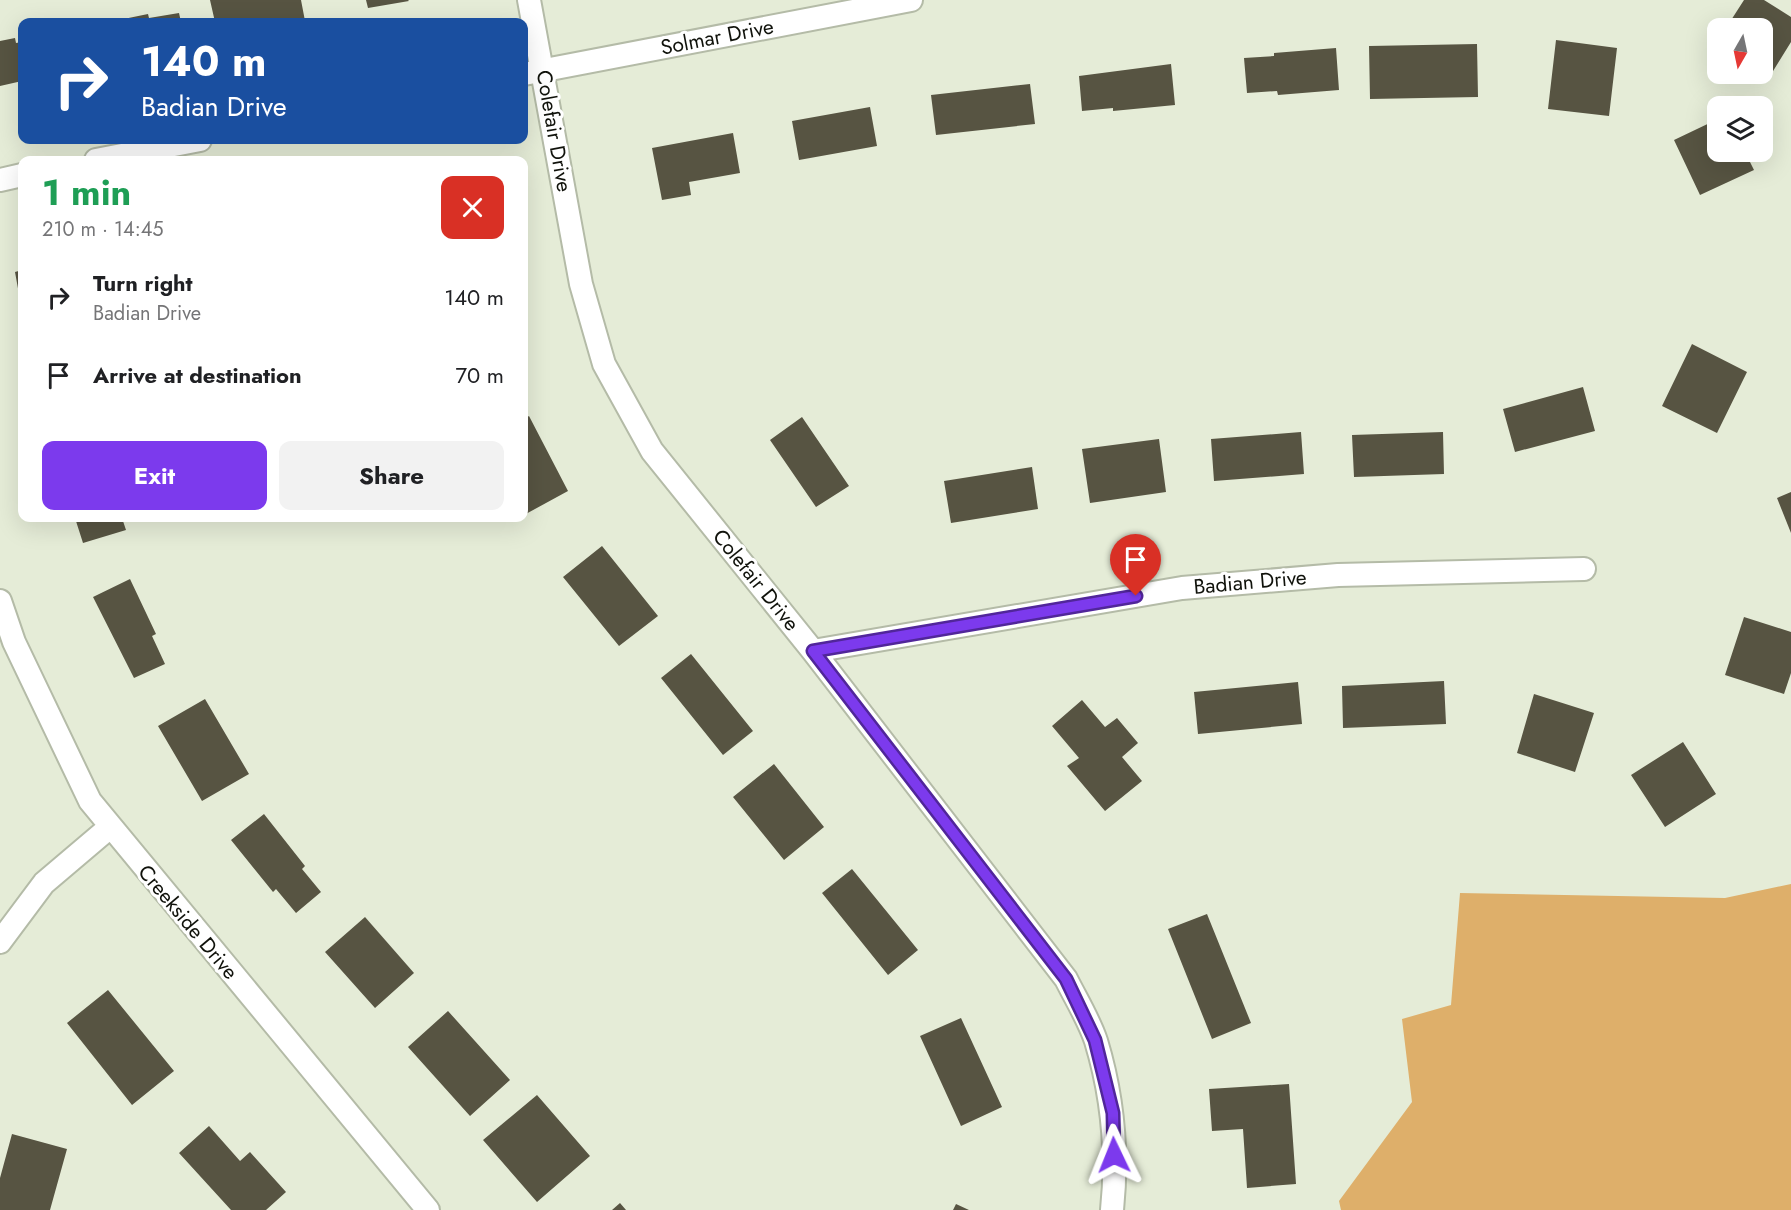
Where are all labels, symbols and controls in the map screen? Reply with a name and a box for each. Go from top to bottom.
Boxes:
street label: Solmar Drive [658,11,776,63]
north arrow [1707,18,1773,84]
map controls [1707,18,1773,162]
text: 140 m [141,31,267,92]
icon: right [42,42,120,120]
street label: Colefair Drive [529,68,580,194]
text: Badian Drive [141,87,287,126]
button: layers [1707,96,1773,162]
text: 1 min [42,166,131,218]
button: close [441,176,504,239]
text: 210 m · 14:45 [42,215,164,244]
text: Turn right [93,267,193,299]
icon: right [42,281,75,314]
text: 140 m [444,281,504,313]
text: Badian Drive [93,299,201,328]
icon: arrive [42,359,75,392]
text: Arrive at destination [93,359,302,391]
text: 70 m [455,359,504,391]
button: Exit [42,441,267,510]
button: Share [279,441,504,510]
street label: Colefair Drive [706,523,807,637]
pin [1110,534,1161,596]
icon: arrive [1119,543,1152,576]
street label: Badian Drive [1192,562,1308,602]
street label: Creekside Drive [131,858,245,986]
position arrow [1082,1123,1146,1187]

